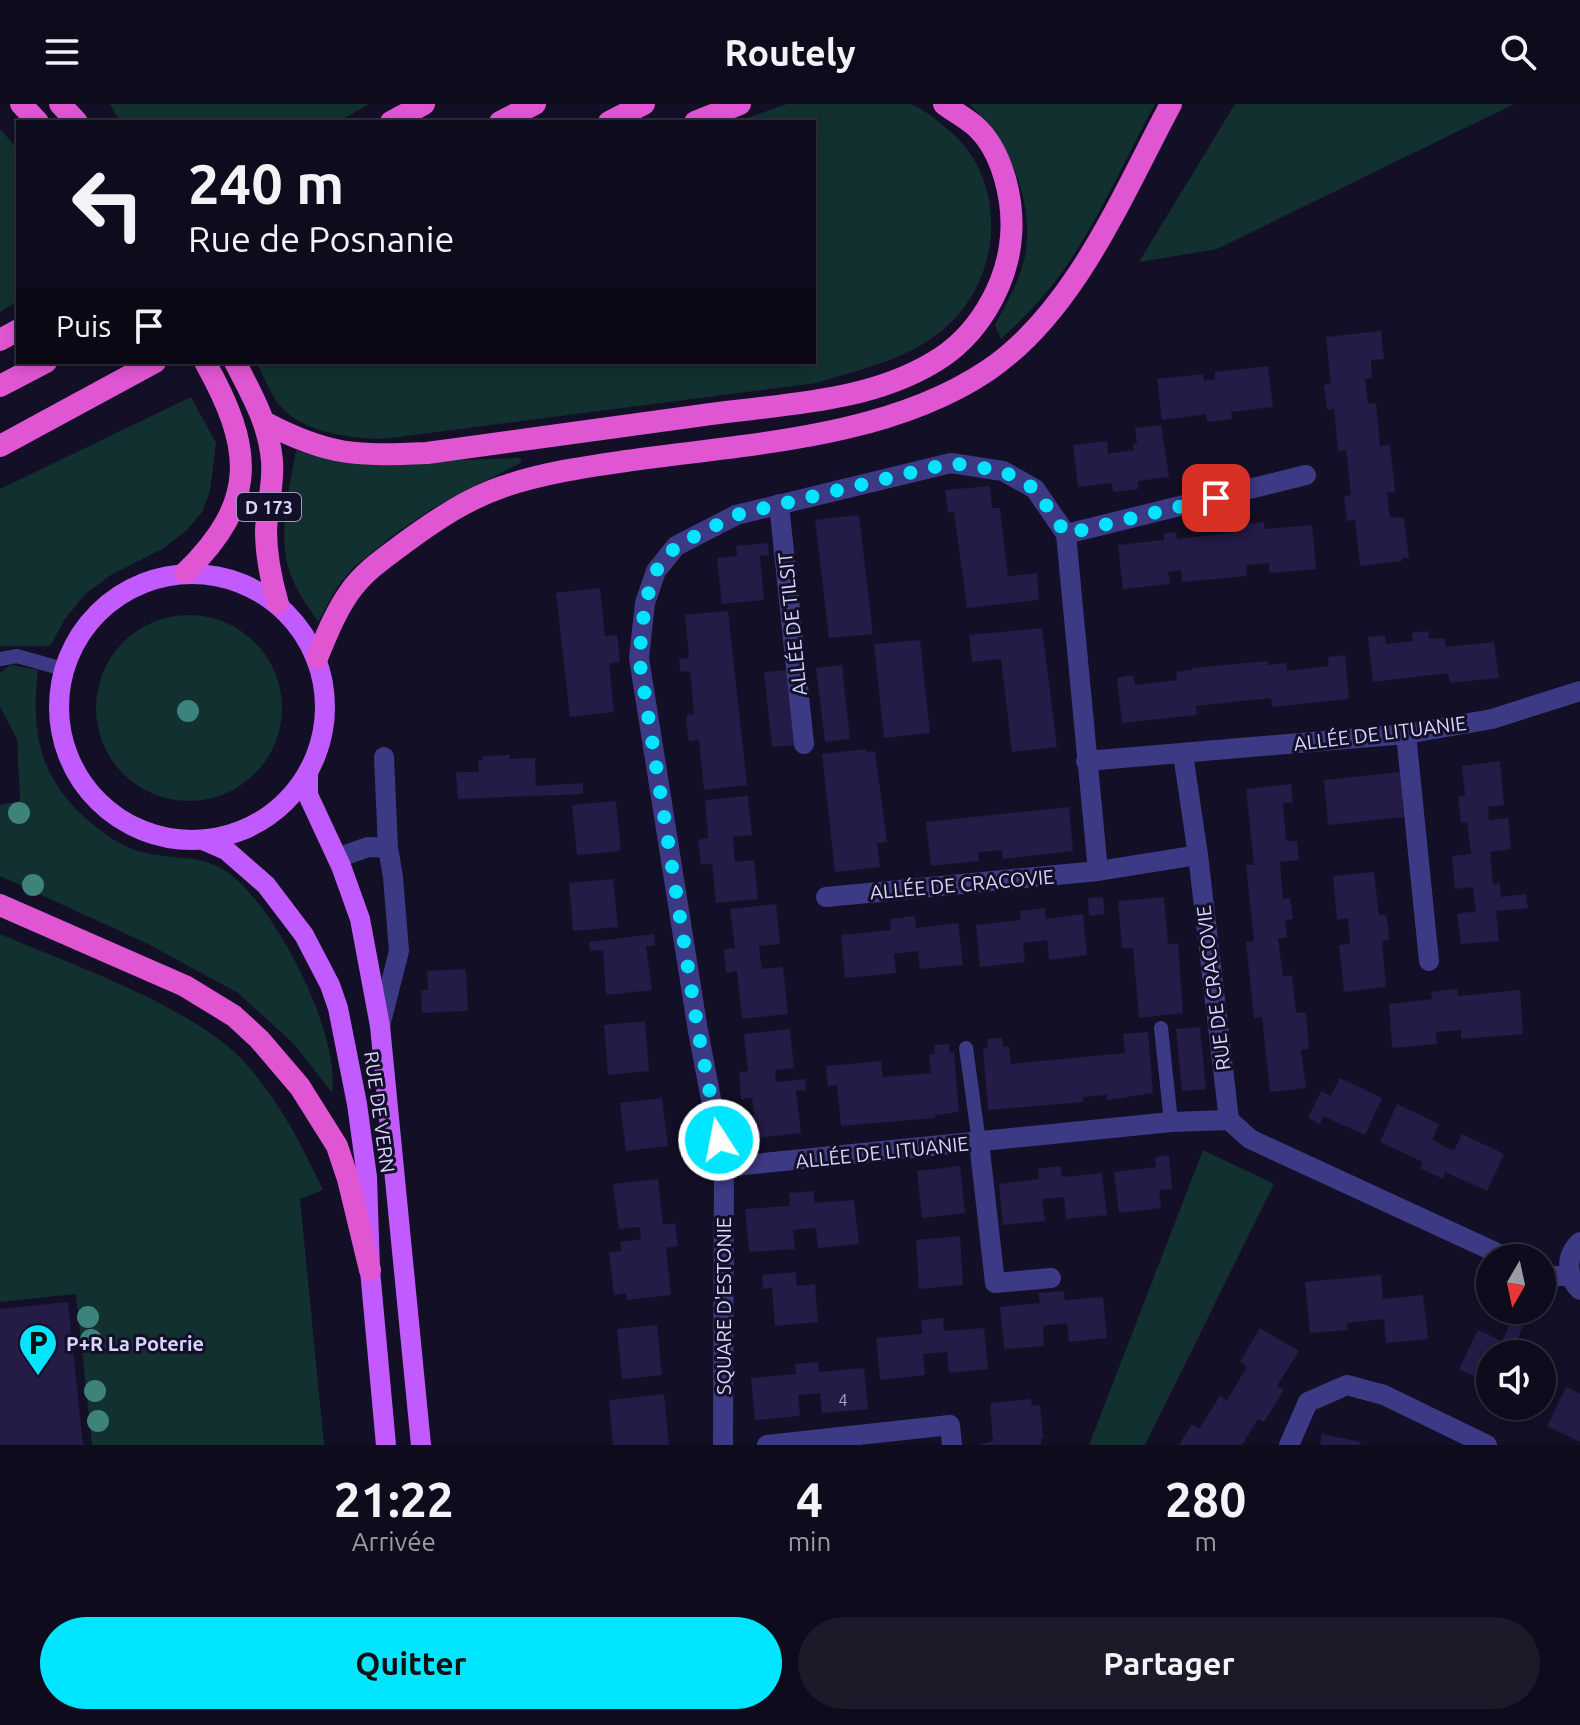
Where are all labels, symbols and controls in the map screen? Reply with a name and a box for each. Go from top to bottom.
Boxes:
icon: menu [40,30,84,74]
icon: search [1496,30,1540,74]
text: Routely [724,32,856,73]
icon: left [56,152,160,256]
text: 240 m [188,152,344,215]
text: Rue de Posnanie [188,218,454,259]
icon: arrive [127,304,171,348]
text: Puis [56,309,111,343]
pin [1182,464,1250,532]
icon: arrive [1194,476,1238,520]
road number: D 173 [237,493,301,521]
street label: ALLÉE DE TILSIT [773,551,811,697]
street label: ALLÉE DE LITUANIE [1292,711,1468,755]
street label: ALLÉE DE CRACOVIE [869,864,1055,904]
street label: RUE DE CRACOVIE [1191,904,1235,1072]
street label: RUE DE VERN [360,1050,400,1174]
position arrow [677,1098,761,1182]
street label: ALLÉE DE LITUANIE [794,1131,970,1173]
street label: SQUARE D'ESTONIE [712,1217,735,1395]
north arrow [1476,1244,1556,1324]
map controls [1476,1244,1556,1420]
parking icon: P+R La Poterie [17,1322,59,1377]
place label: P+R La Poterie [66,1332,204,1355]
button: sound [1476,1340,1556,1420]
house number: 4 [838,1391,848,1409]
text: 21:22 [334,1472,454,1526]
text: 4 [796,1472,823,1526]
text: 280 [1165,1472,1246,1526]
text: Arrivée [352,1527,436,1556]
text: min [788,1527,831,1556]
text: m [1194,1527,1217,1556]
button: Quitter [40,1617,782,1709]
button: Partager [798,1617,1540,1709]

